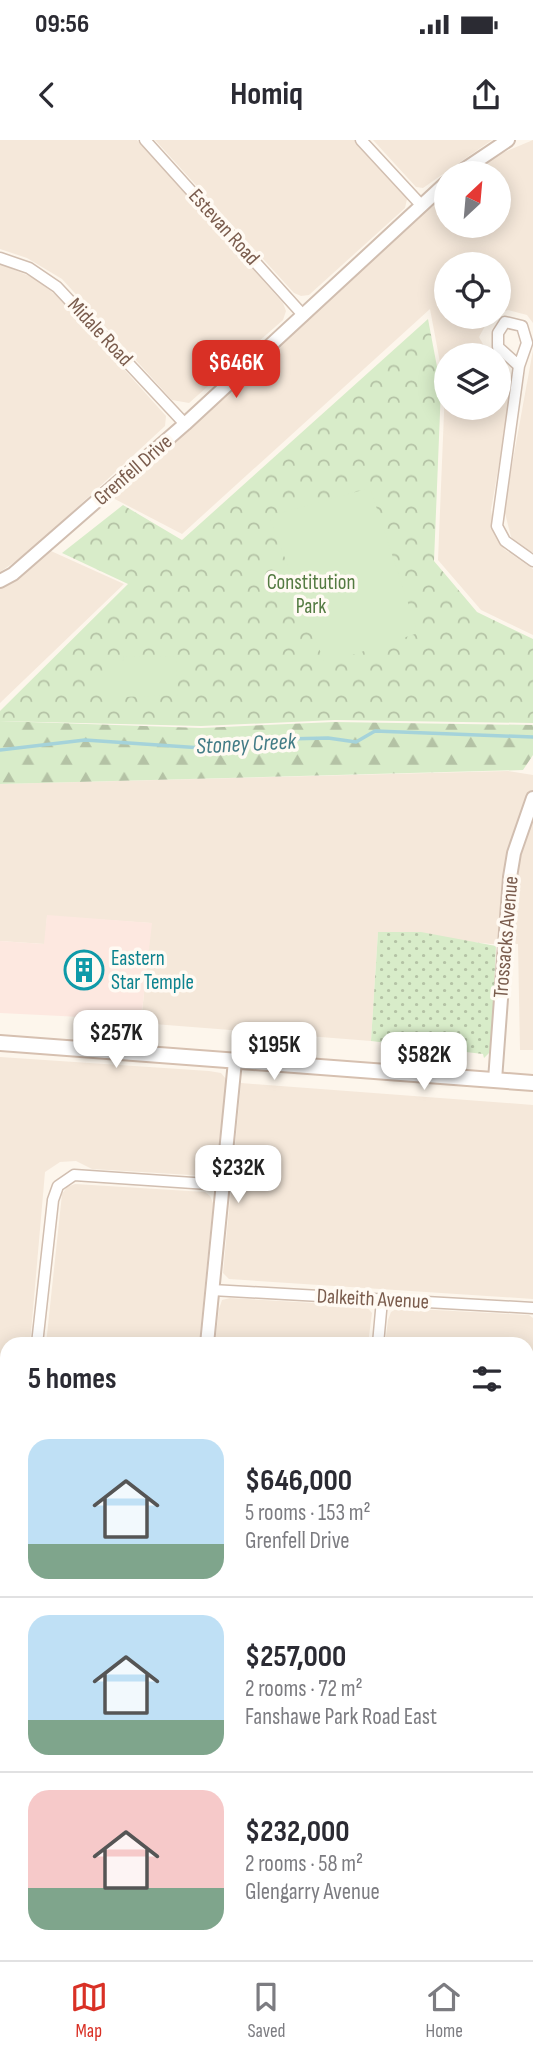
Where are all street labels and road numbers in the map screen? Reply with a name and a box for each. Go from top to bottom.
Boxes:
street label: Estevan Road [183,184,265,270]
street label: Midale Road [62,293,138,371]
street label: Grenfell Drive [89,429,177,511]
street label: Trossacks Avenue [488,875,524,999]
street label: Dalkeith Avenue [316,1284,430,1314]

